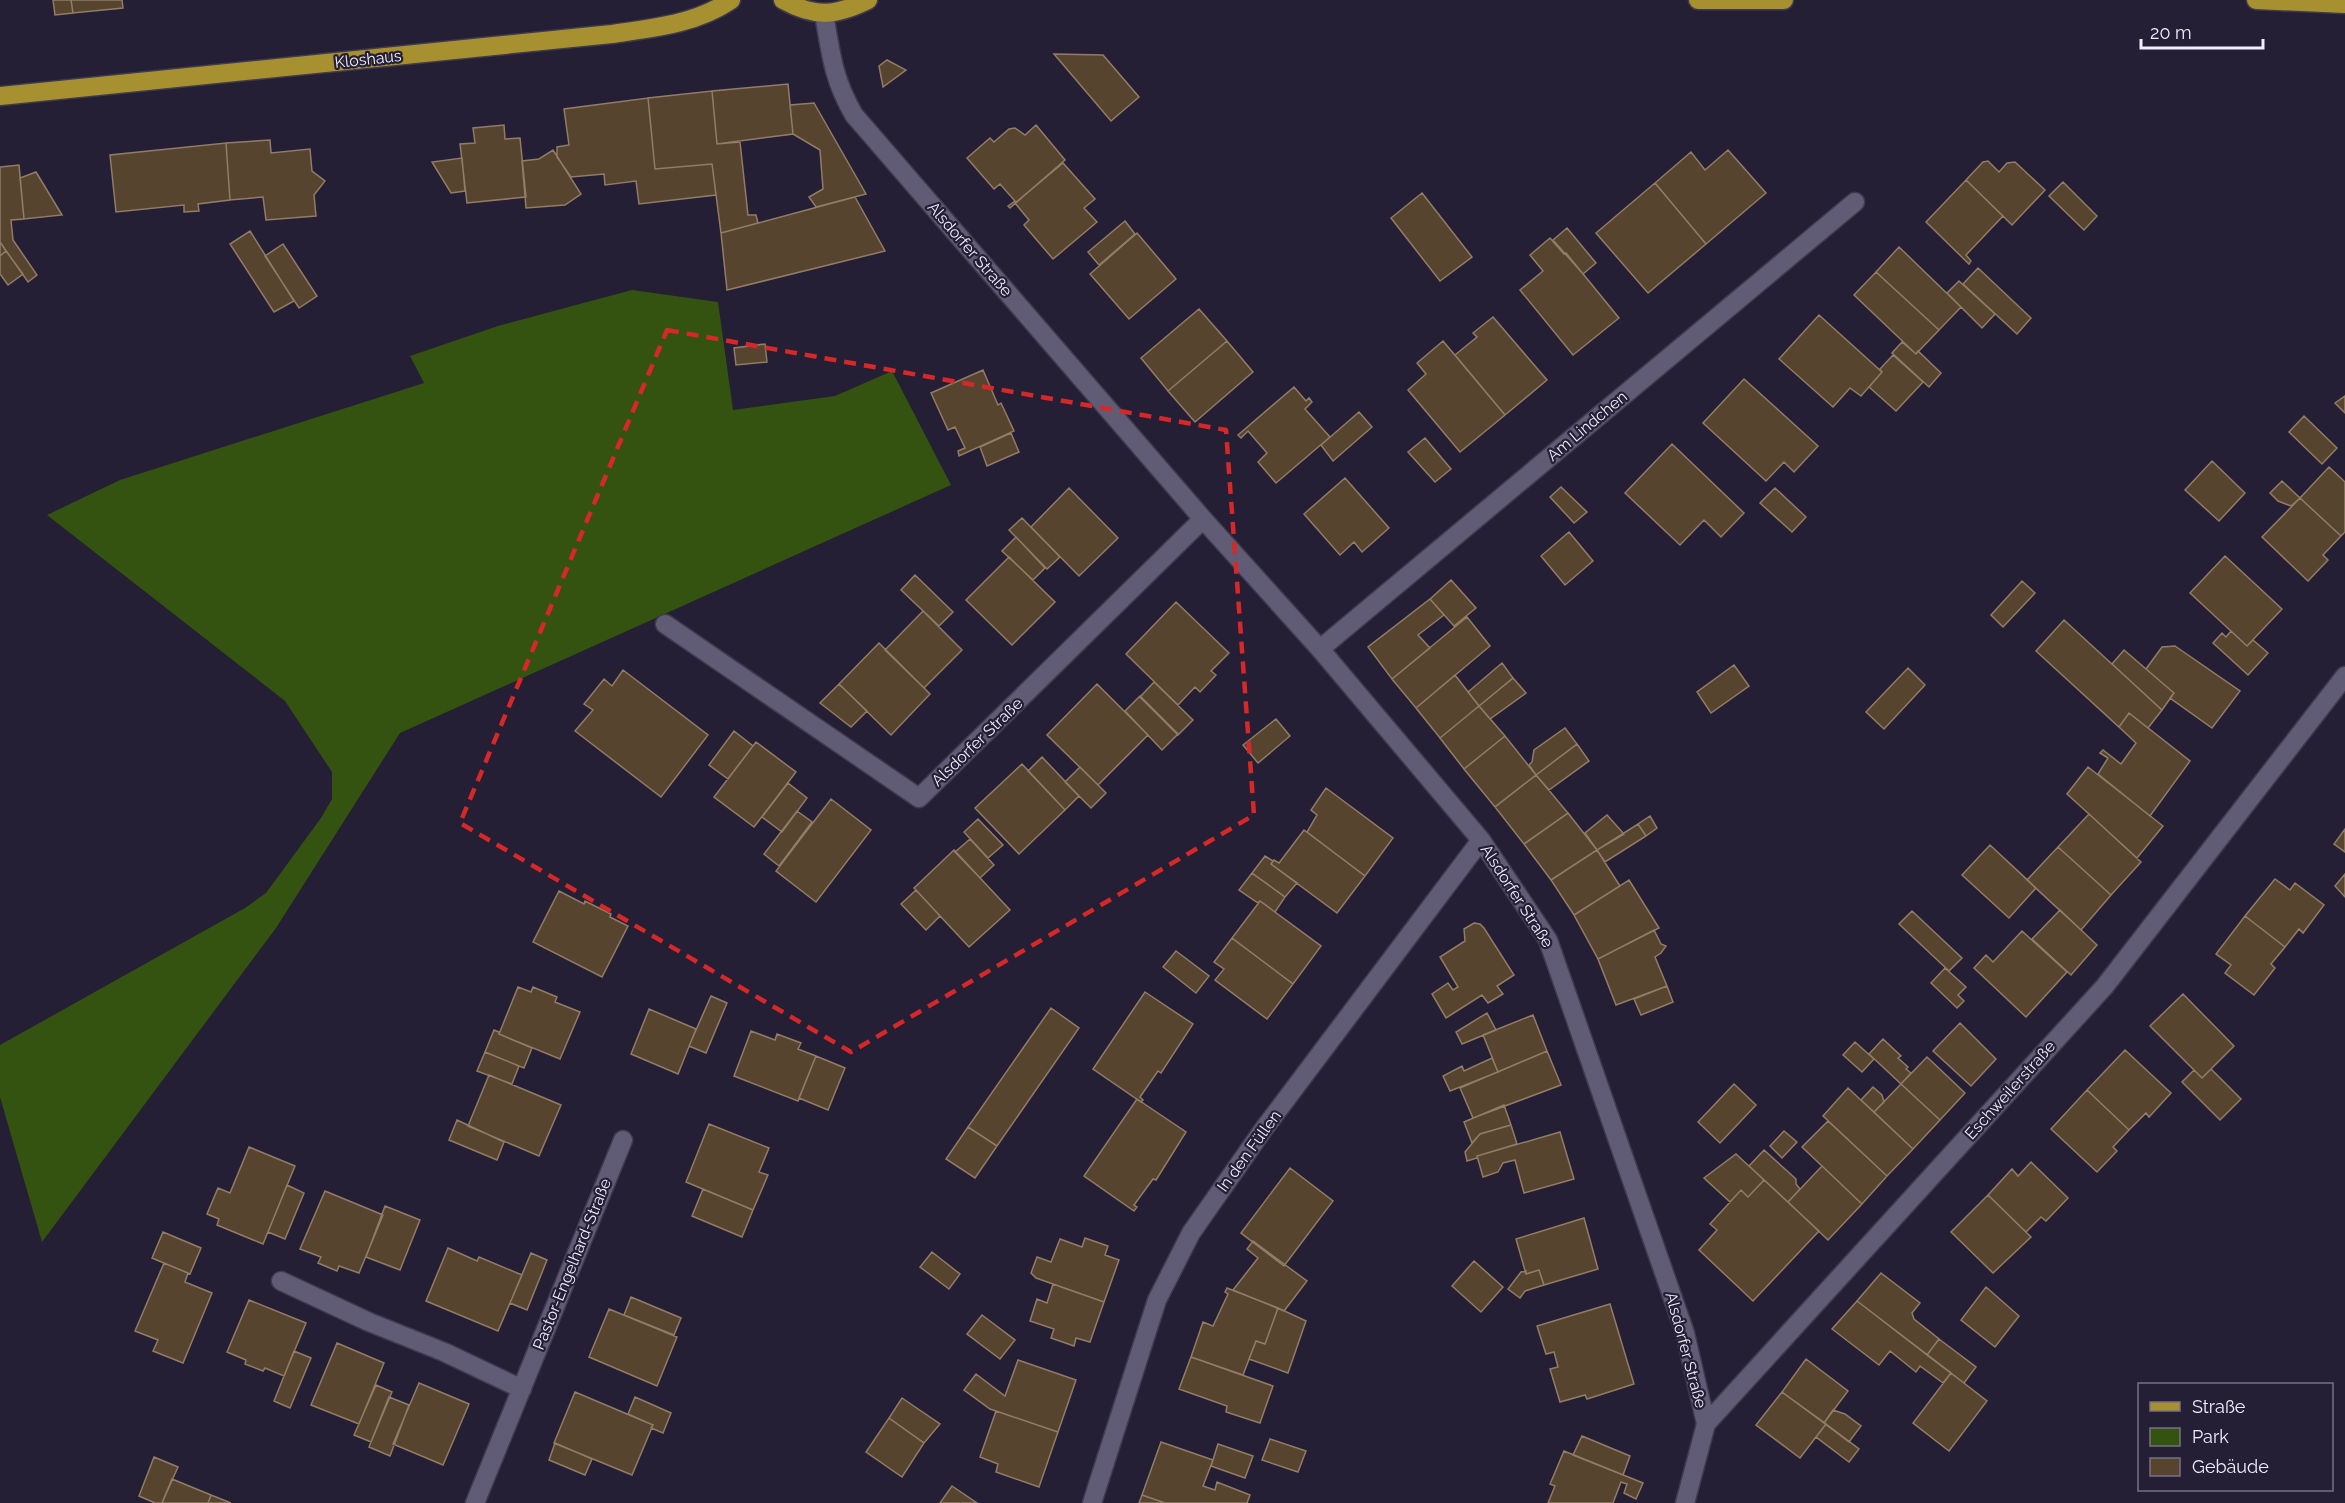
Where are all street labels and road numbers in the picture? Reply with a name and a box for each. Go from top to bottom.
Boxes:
street label: Kloshaus [334,46,403,72]
street label: Alsdorfer Straße [924,198,1016,300]
street label: Am Lindchen [1543,387,1631,465]
street label: Alsdorfer Straße [928,694,1026,790]
street label: Alsdorfer Straße [1477,841,1557,951]
street label: Eschweilerstraße [1961,1037,2059,1143]
street label: In den Füllen [1213,1107,1285,1195]
street label: Pastor-Engelhard-Straße [529,1176,615,1352]
street label: Alsdorfer Straße [1661,1290,1711,1410]

